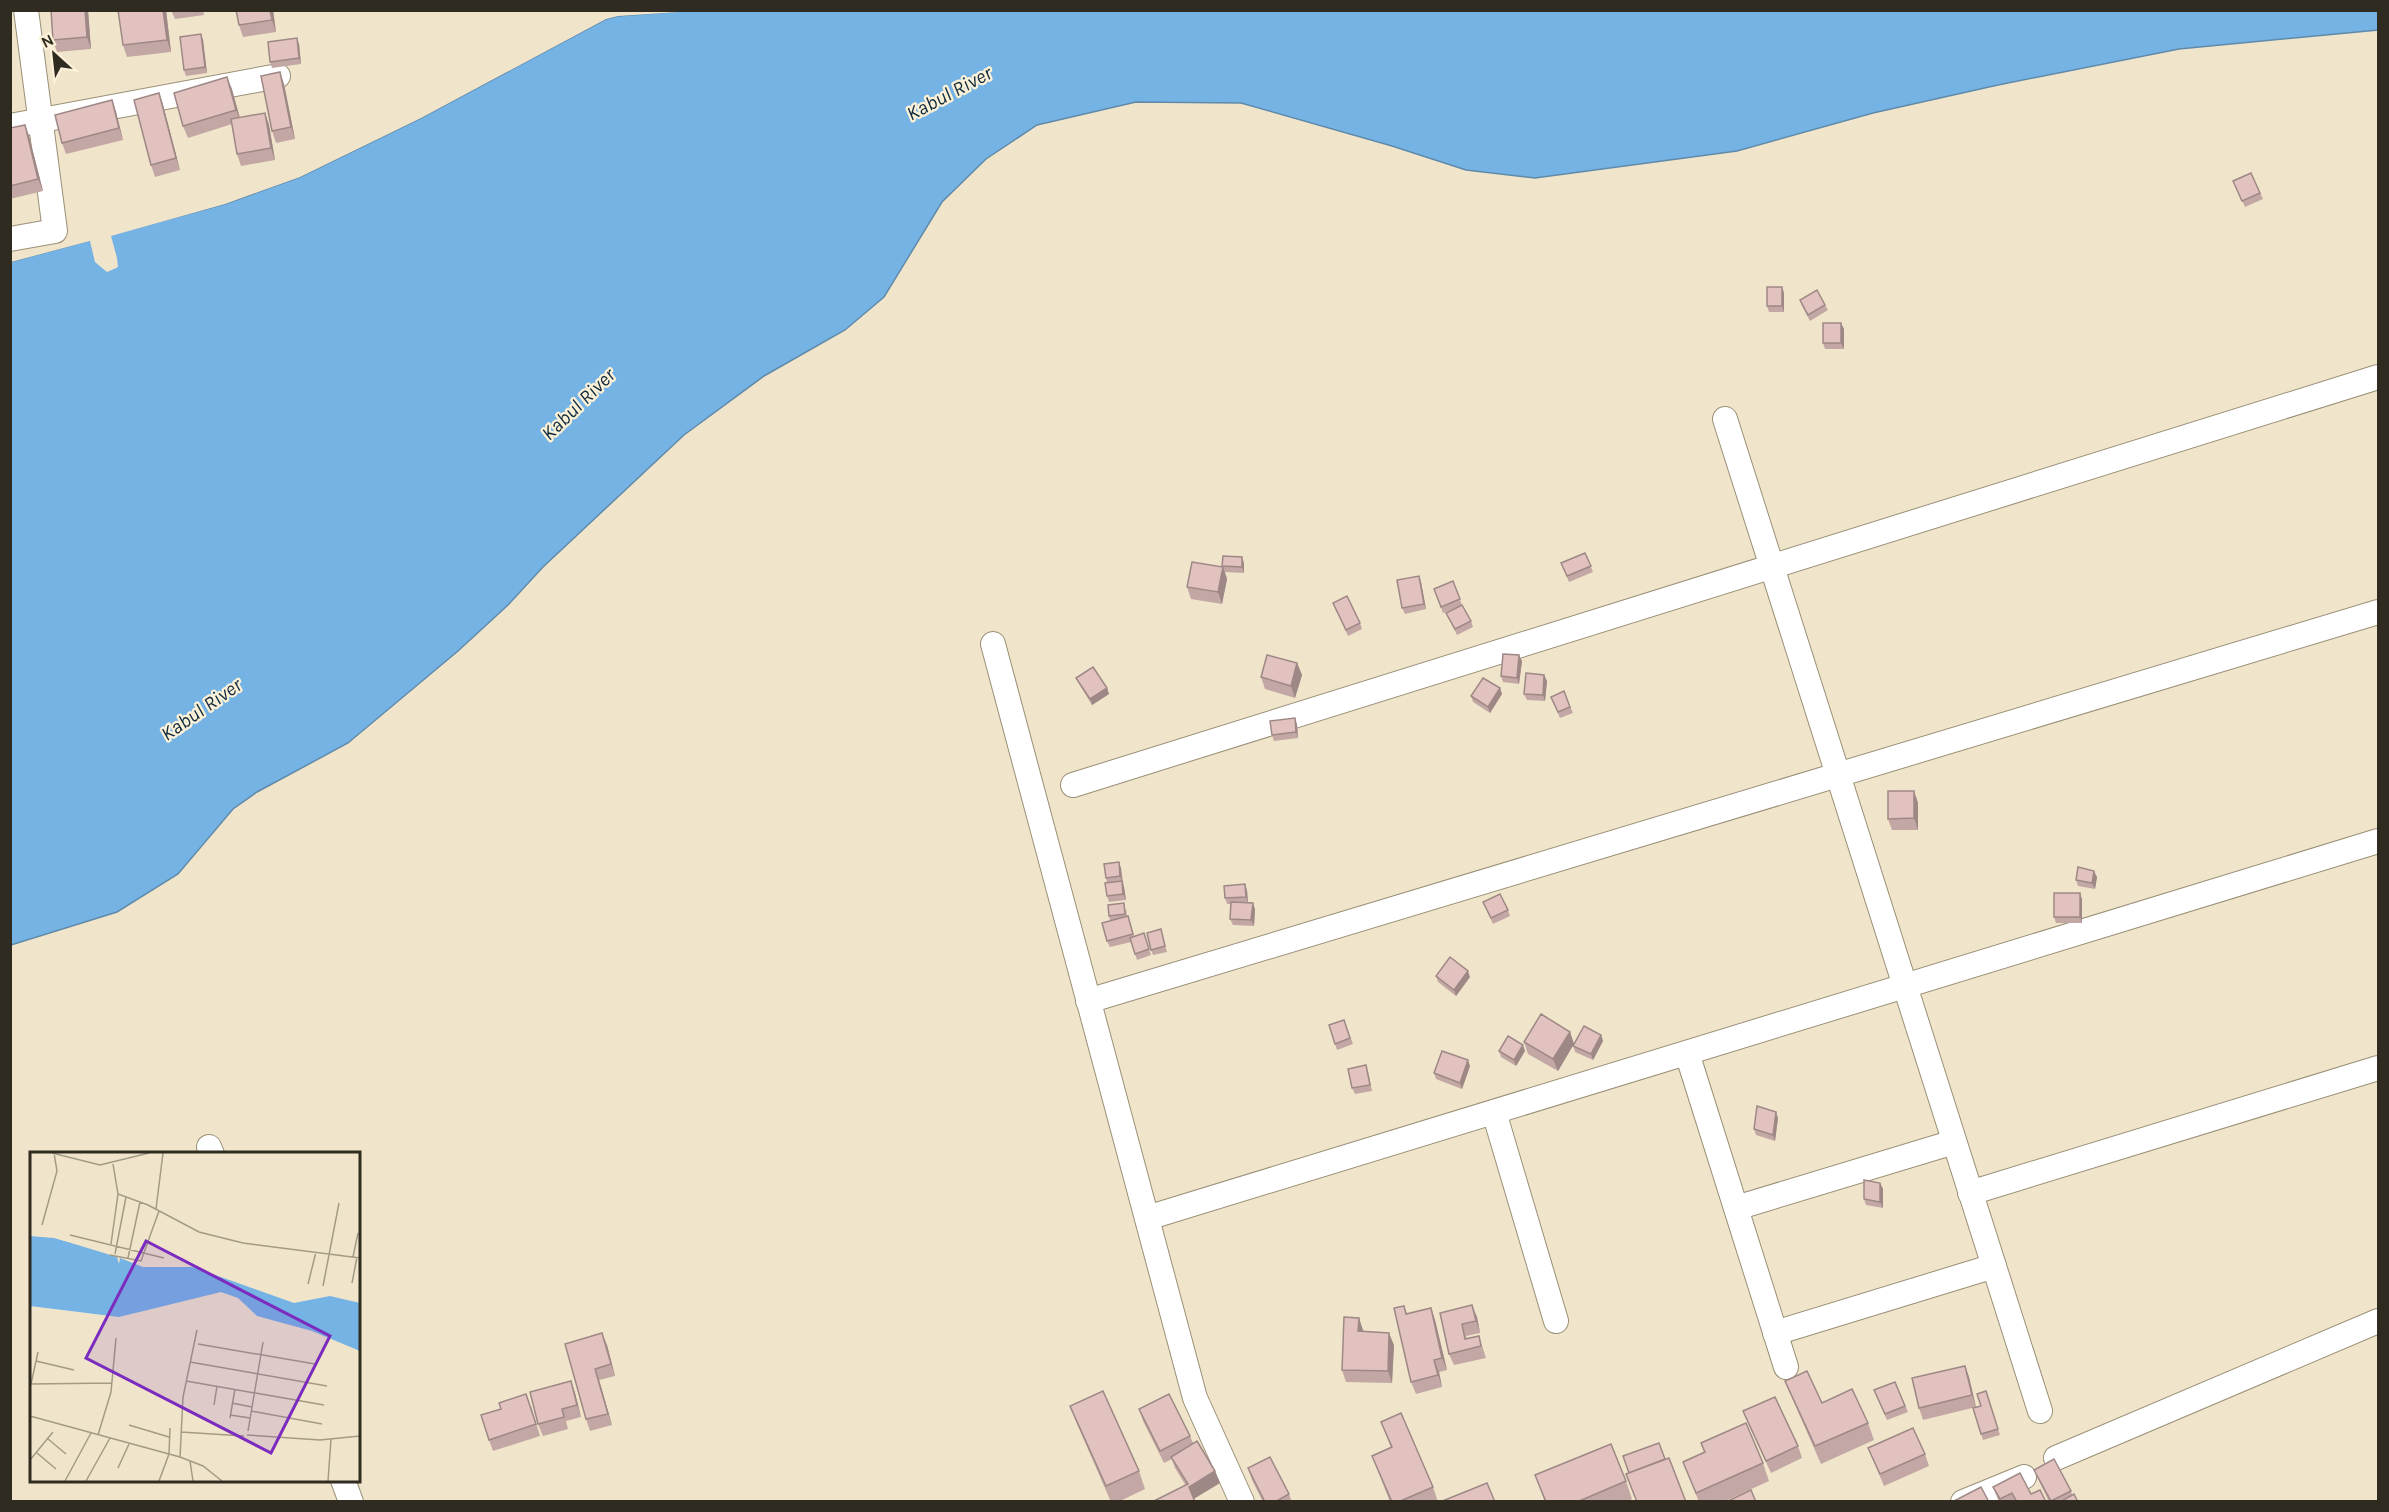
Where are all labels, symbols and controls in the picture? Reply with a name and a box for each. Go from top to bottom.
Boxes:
north arrow [24,24,84,84]
text: N [38,30,57,52]
water label: Kabul River [903,61,997,126]
water label: Kabul River [537,363,621,445]
water label: Kabul River [156,673,247,746]
inset map [30,1152,360,1482]

